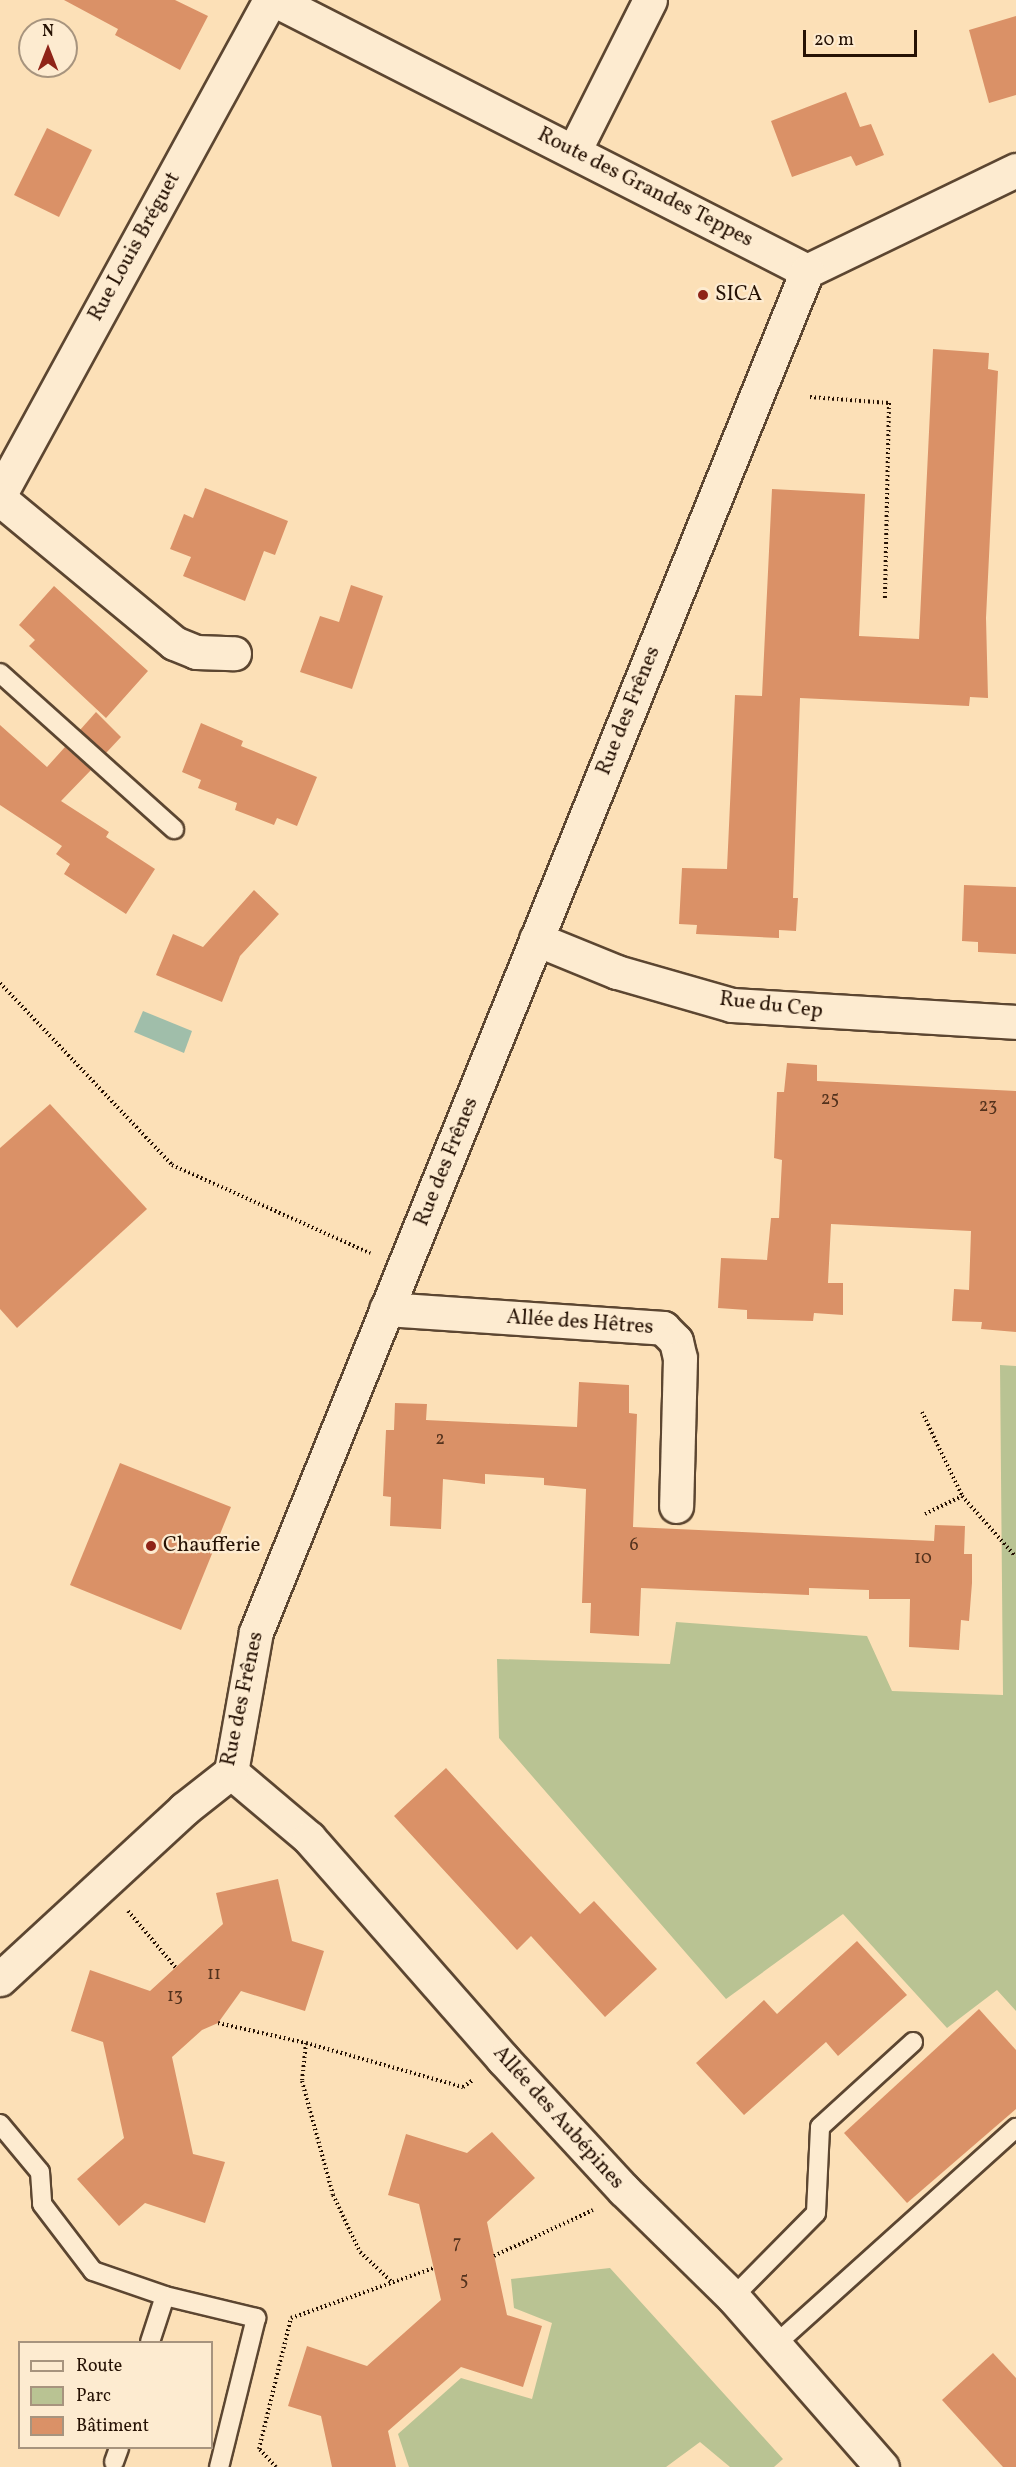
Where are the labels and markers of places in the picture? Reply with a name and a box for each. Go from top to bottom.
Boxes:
place label: SICA [715,282,762,308]
marker: SICA [696,288,710,302]
place label: Chaufferie [163,1533,261,1559]
marker: Chaufferie [144,1539,158,1553]

